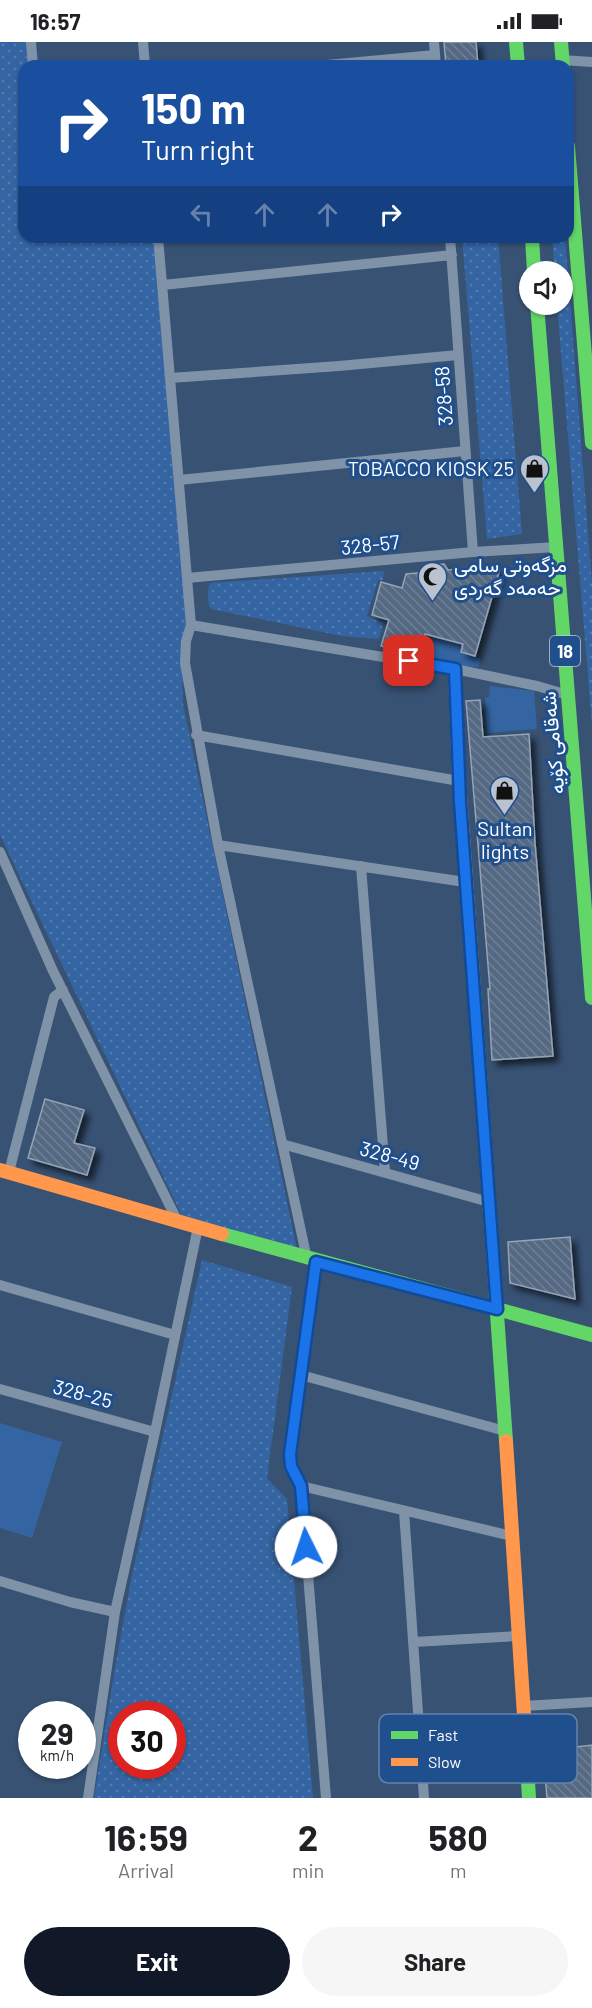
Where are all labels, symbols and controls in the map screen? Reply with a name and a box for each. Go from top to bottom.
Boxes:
text: 16:57 [30,8,80,34]
text: 150 m [141,82,246,132]
icon: right [42,84,120,162]
text: Turn right [141,133,255,165]
icon: left [185,198,218,231]
icon: ahead [248,198,281,231]
icon: ahead [311,198,344,231]
icon: right [374,198,407,231]
map controls [519,261,573,315]
button: sound [519,261,573,315]
street label: 328-58 [429,365,457,427]
shop icon: TOBACCO KIOSK 25 [519,452,551,494]
place label: TOBACCO KIOSK 25 [348,456,514,480]
street label: 328-57 [339,529,401,559]
place label: مزگەوتی سامی حەمەد گەردی [454,552,567,601]
mosque icon: مزگەوتی سامی حەمەد گەردی [417,560,449,602]
pin [383,635,434,686]
road number: 18 [550,636,580,666]
icon: arrive [392,644,425,677]
street label: شەقامی کۆیە [536,691,570,795]
shop icon: Sultan lights [489,774,521,816]
place label: Sultan lights [477,816,533,863]
street label: 328-49 [358,1136,422,1174]
street label: 328-25 [51,1374,115,1412]
position arrow [274,1515,338,1579]
speed limit sign: 30 [108,1701,186,1779]
legend [379,1714,577,1783]
text: 29 [41,1715,73,1751]
text: Fast [428,1725,458,1744]
text: km/h [40,1746,74,1764]
text: Slow [428,1752,461,1771]
text: 16:59 [104,1815,188,1858]
text: 2 [298,1815,318,1858]
text: 580 [428,1815,488,1858]
text: Arrival [118,1858,174,1882]
text: min [292,1858,324,1882]
text: m [450,1858,466,1882]
button: Exit [24,1927,290,1996]
button: Share [302,1927,568,1996]

